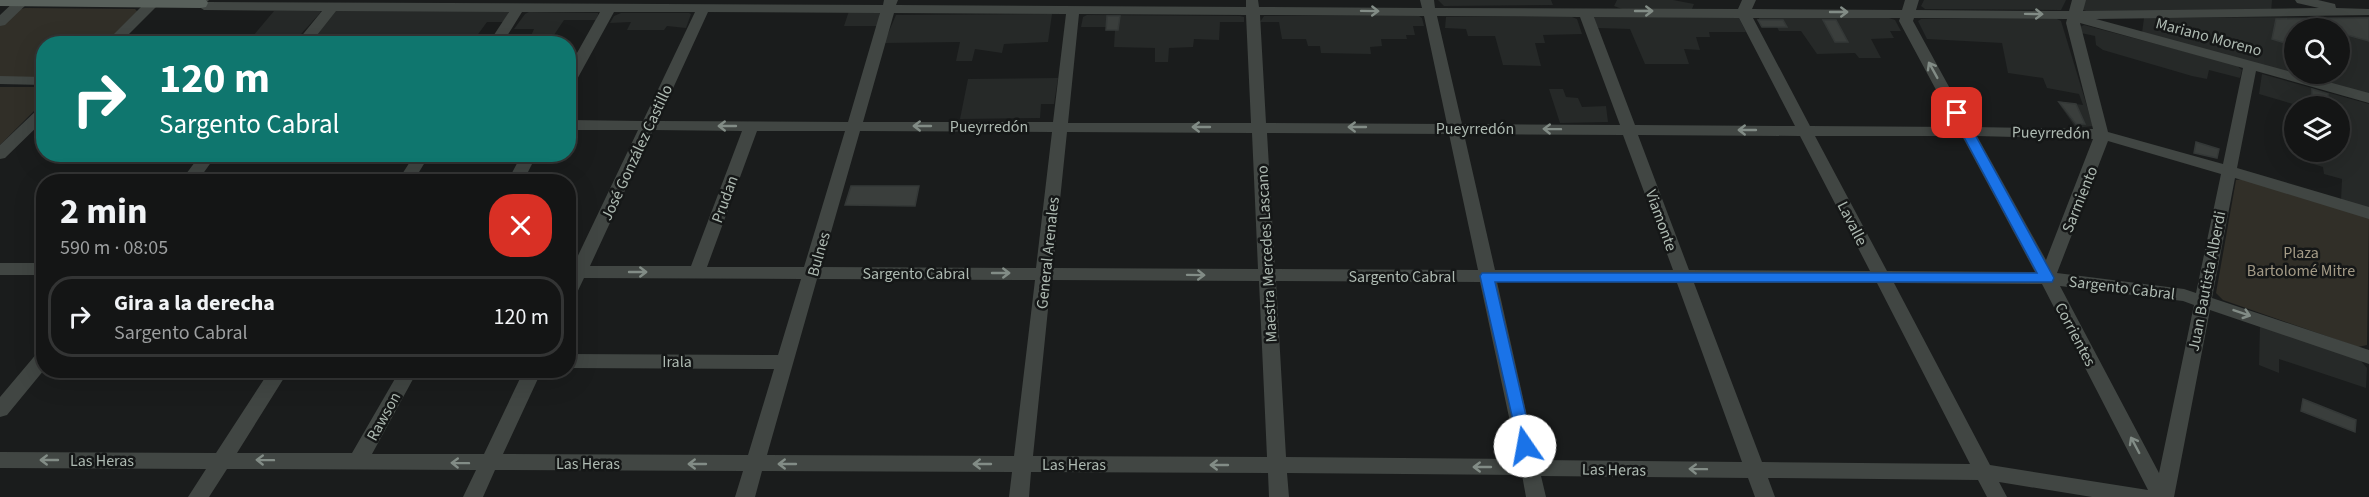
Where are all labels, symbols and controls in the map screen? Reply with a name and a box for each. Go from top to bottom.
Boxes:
one-way arrow [1360,5,1380,17]
one-way arrow [1633,5,1653,17]
one-way arrow [1828,6,1848,18]
one-way arrow [2023,9,2043,20]
street label: Mariano Moreno [2153,12,2264,62]
map controls [2284,18,2350,162]
button: search [2284,18,2350,84]
text: 120 m [159,49,270,109]
icon: right [60,60,138,138]
one-way arrow [1927,62,1939,79]
street label: José González Castillo [596,81,678,224]
pin [1931,87,1982,138]
icon: arrive [1940,96,1973,129]
button: layers [2284,96,2350,162]
text: Sargento Cabral [159,105,340,144]
street label: Pueyrredón [950,116,1028,138]
street label: Pueyrredón [1436,118,1514,140]
one-way arrow [718,120,738,132]
one-way arrow [913,120,933,132]
one-way arrow [1192,121,1212,133]
street label: Pueyrredón [2012,121,2090,145]
one-way arrow [1347,122,1367,133]
one-way arrow [1542,123,1562,135]
one-way arrow [1737,124,1757,136]
street label: Sarmiento [2057,163,2103,236]
street label: Maestra Mercedes Lascano [1251,165,1283,343]
street label: Prudan [706,173,744,226]
text: 2 min [60,186,148,237]
street label: Viamonte [1640,186,1682,254]
button: close [489,194,552,257]
street label: General Arenales [1031,196,1065,310]
street label: Lavalle [1832,197,1873,250]
street label: Juan Bautista Alberdi [2183,209,2231,353]
street label: Bulnes [802,229,836,279]
text: 590 m · 08:05 [60,234,168,262]
park label: Plaza Bartolomé Mitre [2247,242,2355,282]
street label: Sargento Cabral [863,263,969,285]
one-way arrow [628,266,648,278]
street label: Sargento Cabral [1349,266,1455,288]
one-way arrow [991,267,1011,279]
one-way arrow [1186,269,1206,281]
street label: Sargento Cabral [2067,271,2176,305]
text: Gira a la derecha [114,287,275,319]
street label: Corrientes [2049,299,2101,371]
icon: right [63,300,96,333]
text: 120 m [494,301,549,333]
one-way arrow [2232,308,2251,319]
text: Sargento Cabral [114,319,248,347]
street label: Irala [662,351,692,373]
street label: Rawson [361,388,406,445]
position arrow [1493,414,1557,478]
one-way arrow [2128,436,2140,454]
street label: Las Heras [70,450,134,472]
street label: Las Heras [556,453,620,475]
one-way arrow [40,454,60,466]
one-way arrow [256,454,276,466]
street label: Las Heras [1042,454,1106,476]
one-way arrow [451,457,471,468]
one-way arrow [688,458,708,470]
one-way arrow [778,458,798,470]
one-way arrow [973,458,993,470]
street label: Las Heras [1582,458,1646,482]
one-way arrow [1210,459,1230,471]
one-way arrow [1472,461,1492,473]
one-way arrow [1688,464,1708,475]

